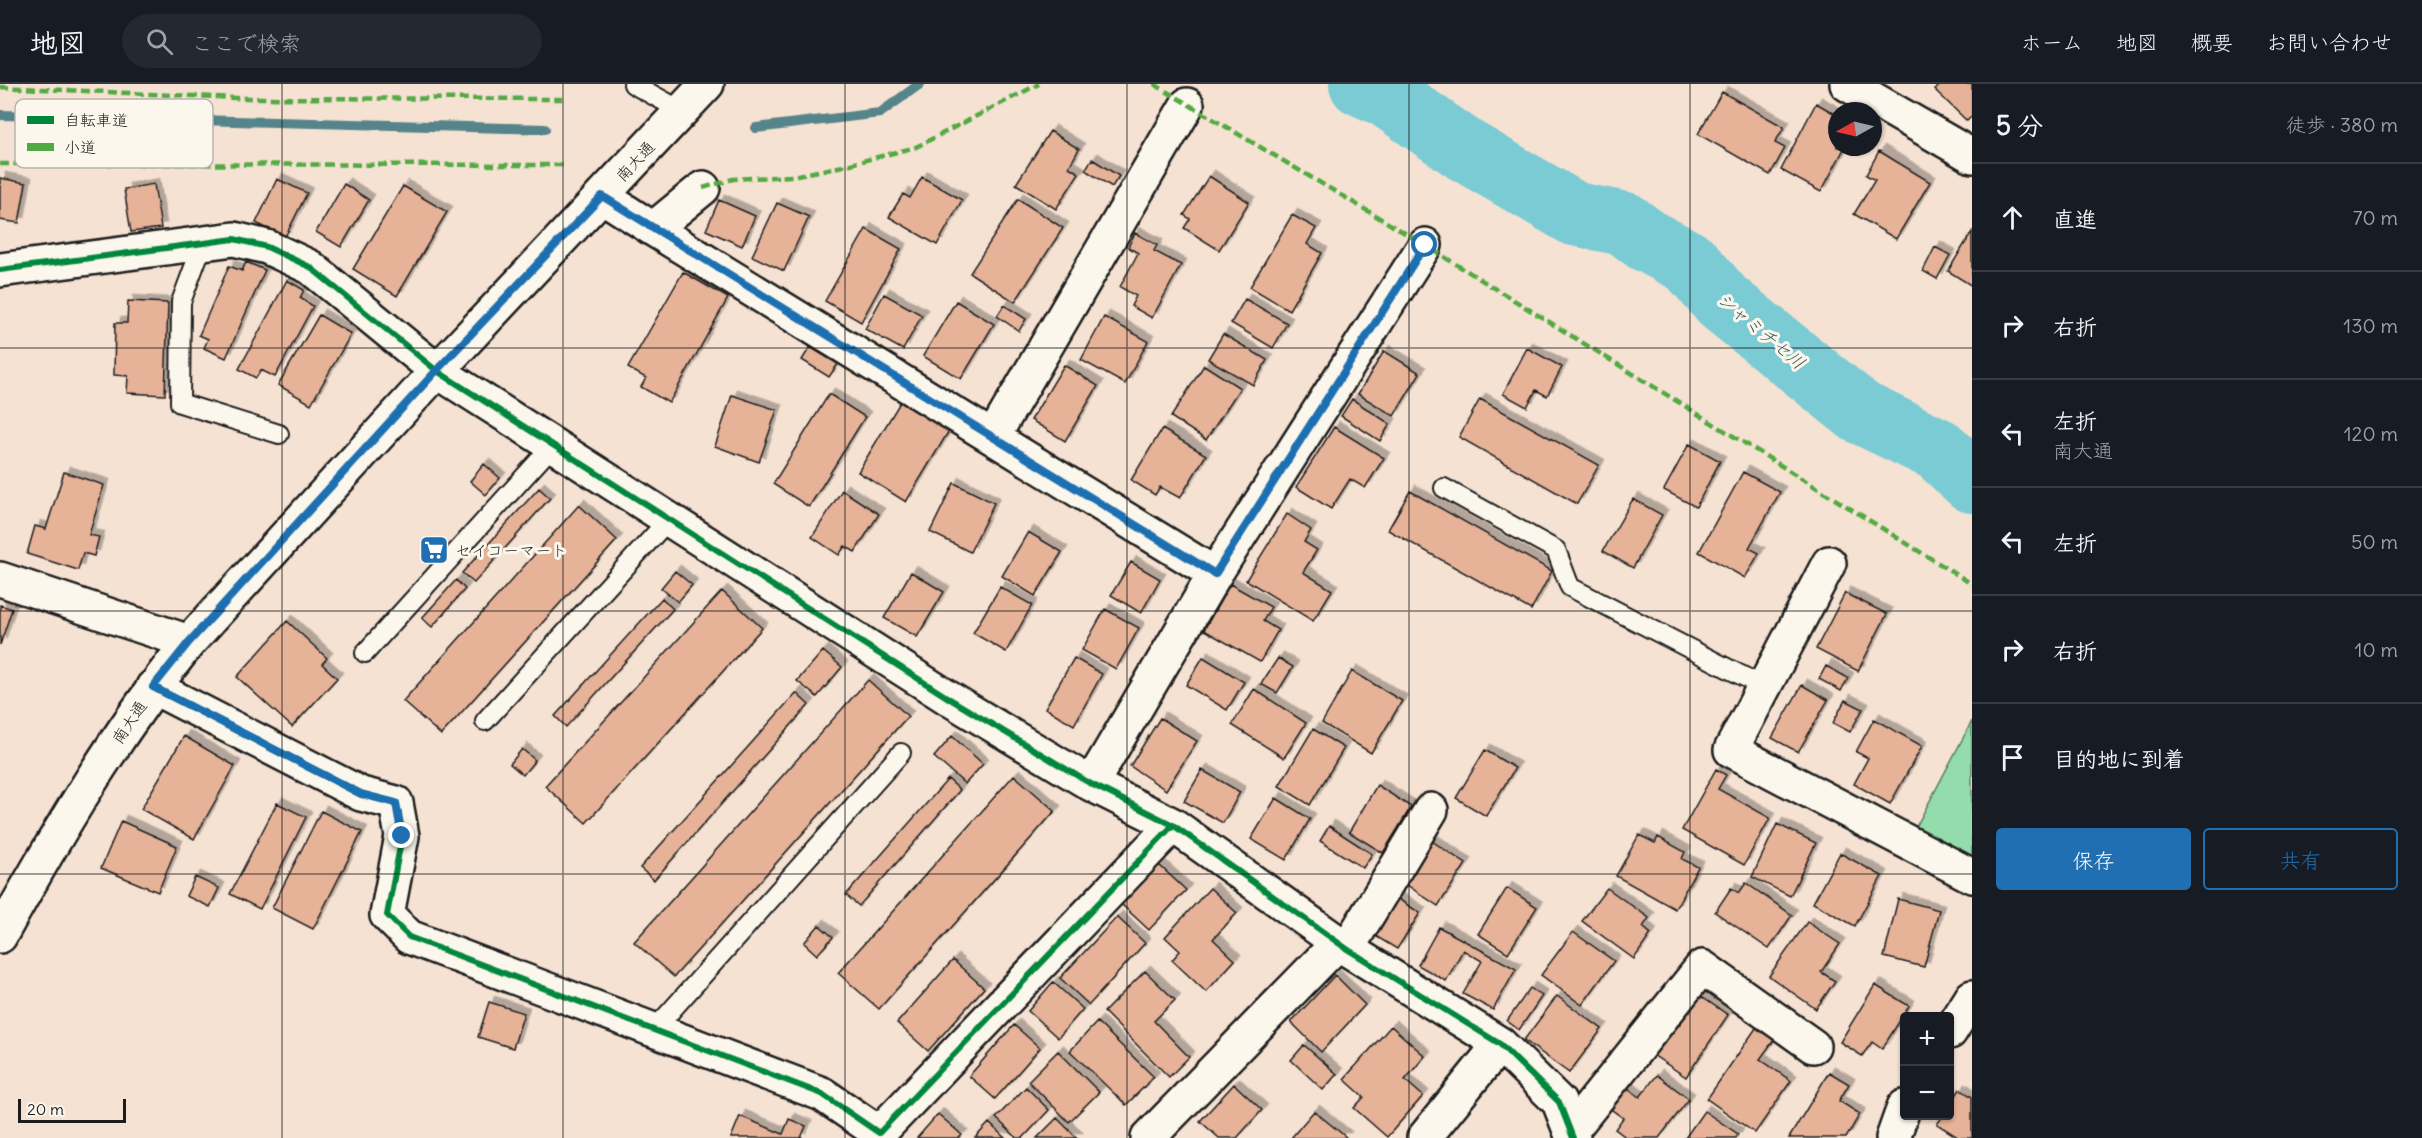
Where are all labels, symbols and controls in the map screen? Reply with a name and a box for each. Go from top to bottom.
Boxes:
search box [122,14,542,68]
text: 地図 [30,25,86,61]
icon: search [143,25,176,58]
text: ここで検索 [191,29,301,57]
text: ホーム [2021,29,2083,56]
text: 地図 [2116,29,2158,56]
text: 概要 [2191,29,2233,56]
text: お問い合わせ [2266,29,2392,56]
legend [15,99,213,168]
north arrow [1828,102,1882,156]
text: 5 分 [1996,109,2043,142]
text: 自転車道 [64,110,128,130]
text: 徒歩 · 380 m [2286,112,2398,137]
text: 小道 [64,137,96,157]
street label: 南大通 [611,137,659,185]
icon: ahead [1996,201,2029,234]
text: 直進 [2053,205,2097,233]
text: 70 m [2353,205,2398,230]
route start [1411,231,1437,257]
water label: シャミチセ川 [1713,287,1810,374]
icon: right [1996,309,2029,342]
text: 右折 [2053,313,2097,341]
text: 130 m [2343,313,2398,338]
text: 左折 [2053,407,2097,435]
icon: left [1996,417,2029,450]
text: 120 m [2344,421,2398,446]
text: 南大通 [2053,438,2113,463]
icon: left [1996,525,2029,558]
text: 左折 [2053,529,2097,557]
text: 50 m [2351,529,2398,554]
supermarket icon: セイコーマート [418,534,450,566]
place label: セイコーマート [455,540,567,560]
icon: right [1996,633,2029,666]
text: 右折 [2053,637,2097,665]
text: 10 m [2355,637,2398,662]
street label: 南大通 [107,697,151,747]
icon: arrive [1996,741,2029,774]
text: 目的地に到着 [2053,745,2185,773]
route end [388,822,414,848]
button: 保存 [1996,828,2191,890]
button: 共有 [2203,828,2398,890]
map controls [1900,1012,1954,1120]
button: + [1900,1012,1954,1066]
button: − [1900,1066,1954,1120]
scale bar [18,1096,126,1124]
text: 20 m [27,1099,64,1119]

